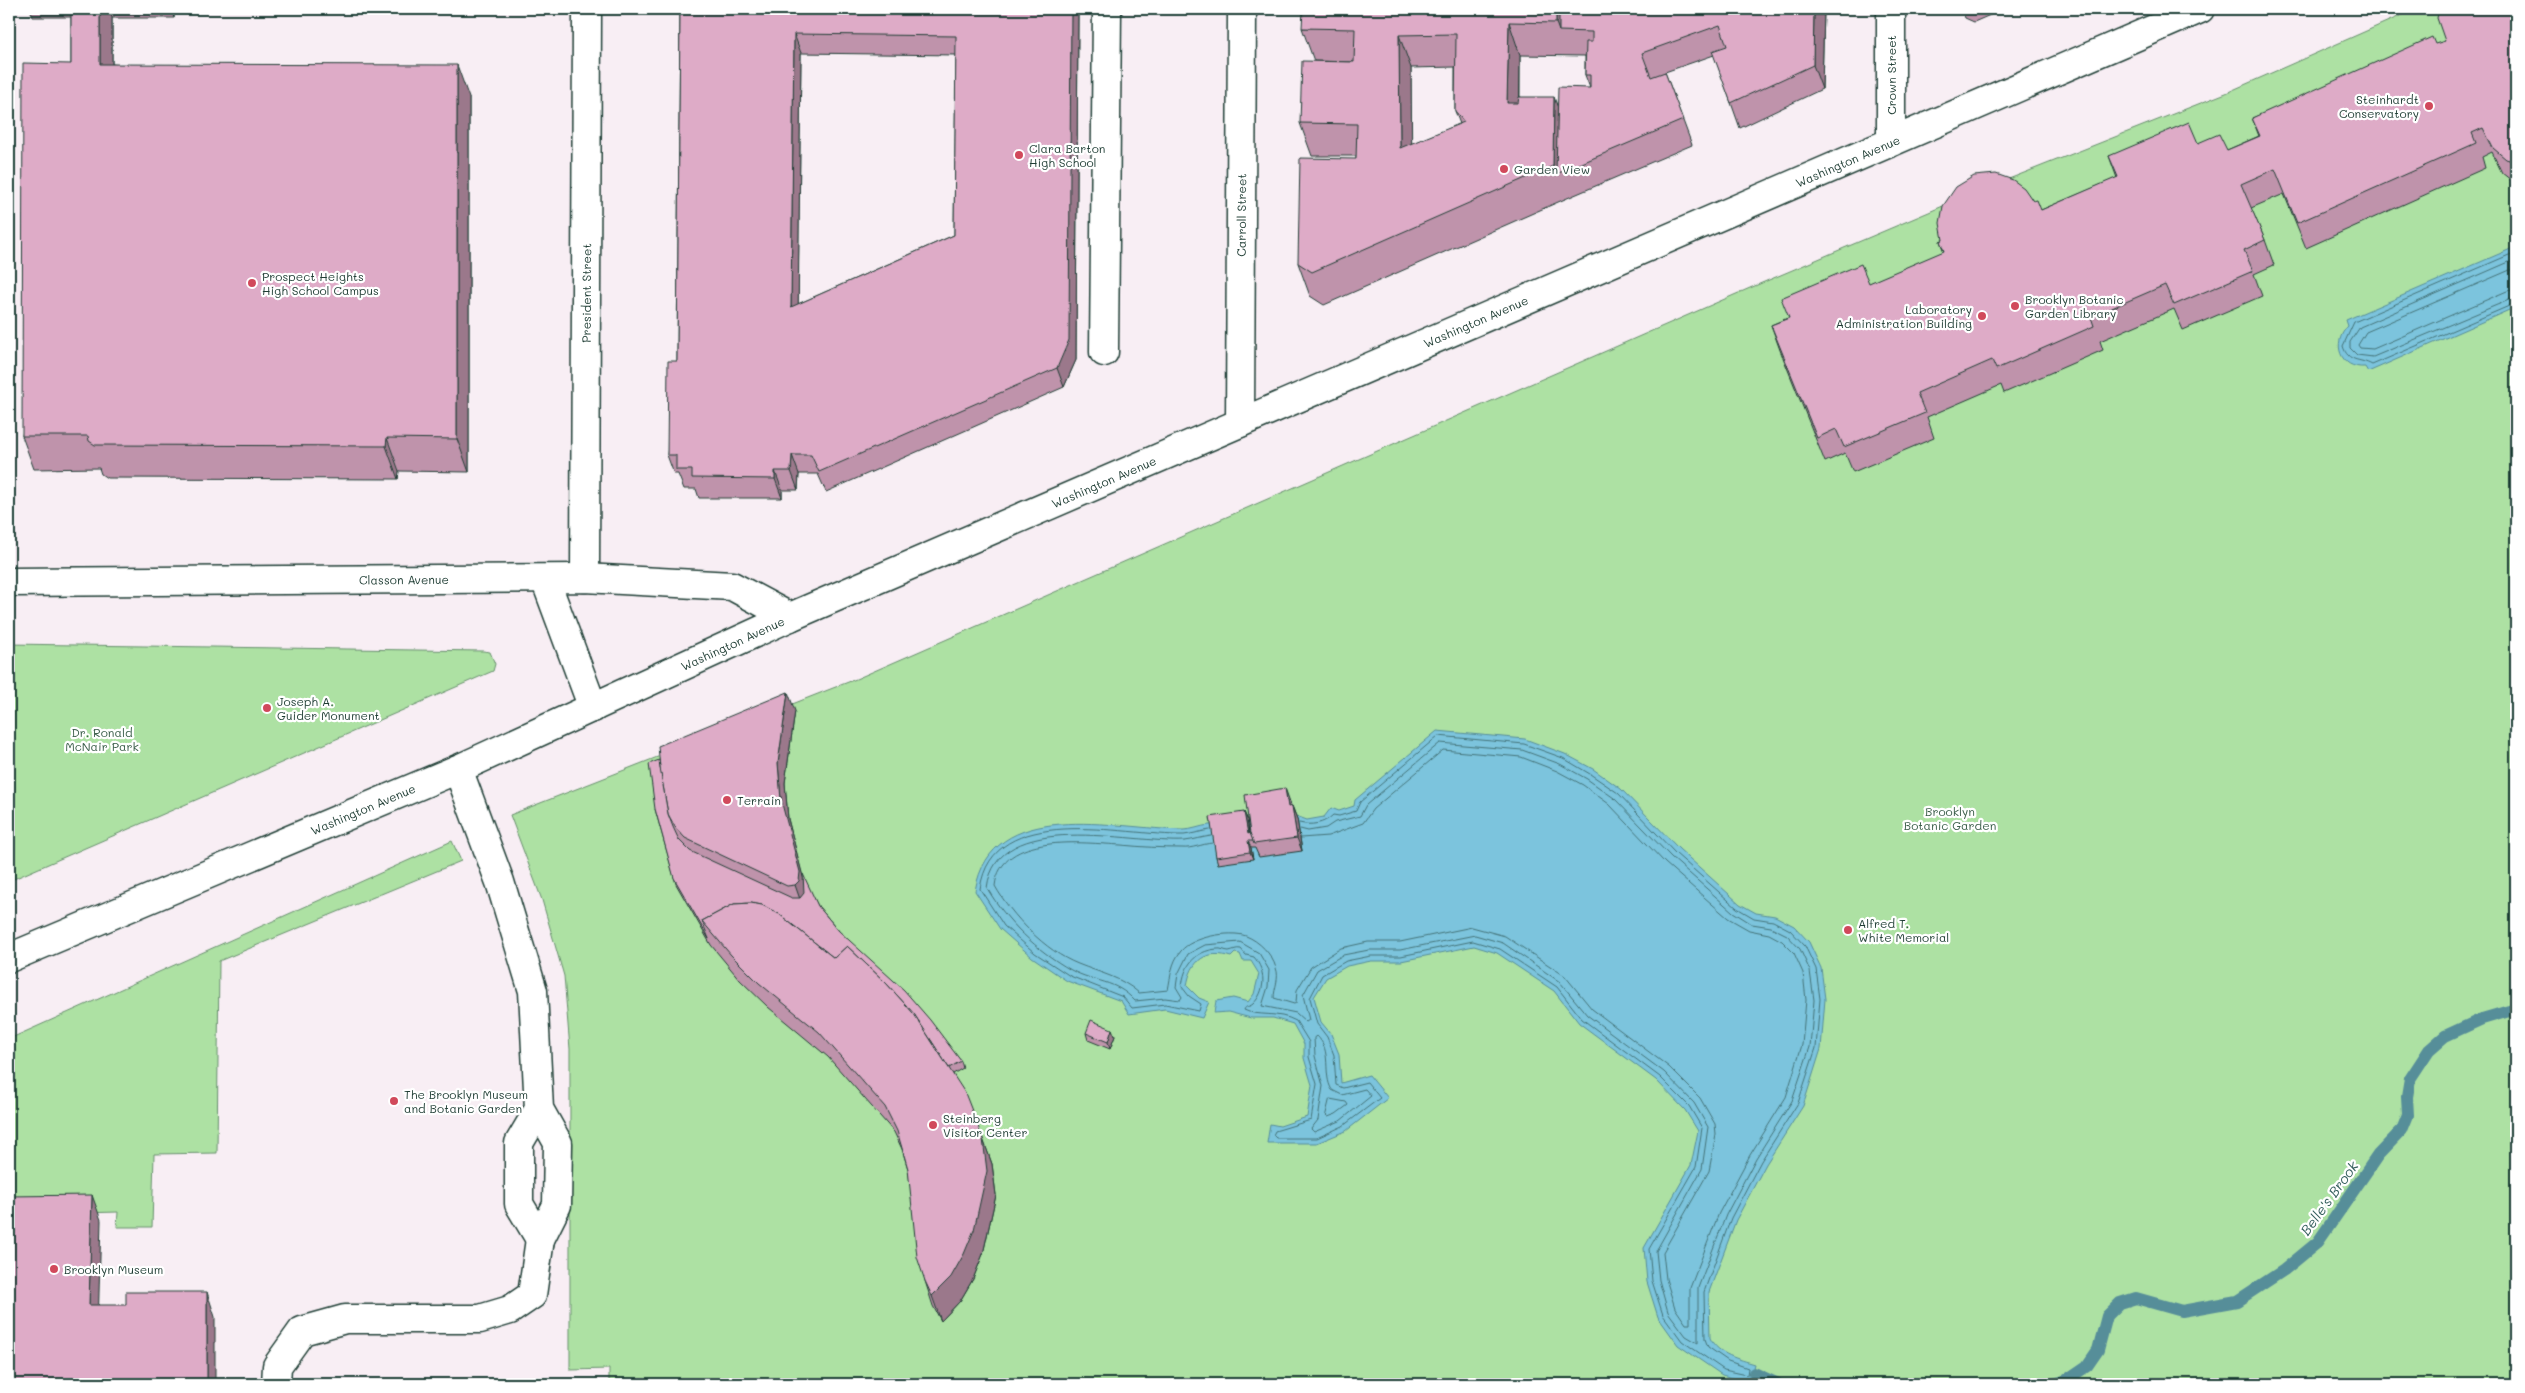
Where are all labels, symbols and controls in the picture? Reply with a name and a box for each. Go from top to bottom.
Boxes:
street label: Crown Street [1883,35,1899,115]
place label: Steinhardt Conservatory [2339,91,2419,121]
marker: Steinhardt Conservatory [2423,100,2435,112]
street label: Washington Avenue [1793,131,1902,191]
place label: Clara Barton High School [1029,140,1105,170]
marker: Clara Barton High School [1013,149,1025,161]
place label: Garden View [1514,161,1590,177]
marker: Garden View [1498,163,1510,175]
street label: Carroll Street [1233,173,1249,257]
street label: President Street [578,243,594,343]
place label: Prospect Heights High School Campus [262,268,379,298]
marker: Prospect Heights High School Campus [246,277,258,289]
place label: Brooklyn Botanic Garden Library [2025,291,2124,321]
street label: Washington Avenue [1421,292,1530,351]
marker: Brooklyn Botanic Garden Library [2009,300,2021,312]
place label: Laboratory Administration Building [1836,301,1972,331]
marker: Laboratory Administration Building [1976,310,1988,322]
street label: Washington Avenue [1049,452,1159,511]
street label: Classon Avenue [359,571,449,588]
street label: Washington Avenue [678,613,787,674]
place label: Joseph A. Guider Monument [277,693,380,723]
marker: Joseph A. Guider Monument [261,702,273,714]
park label: Dr. Ronald McNair Park [65,724,139,754]
street label: Washington Avenue [308,780,418,838]
place label: Terrain [737,792,781,808]
marker: Terrain [721,794,733,806]
park label: Brooklyn Botanic Garden [1904,803,1996,833]
place label: Alfred T. White Memorial [1858,915,1949,945]
marker: Alfred T. White Memorial [1842,924,1854,936]
place label: The Brooklyn Museum and Botanic Garden [404,1086,528,1116]
marker: The Brooklyn Museum and Botanic Garden [388,1095,400,1107]
place label: Steinberg Visitor Center [943,1110,1028,1140]
marker: Steinberg Visitor Center [927,1119,939,1131]
water label: Belle's Brook [2296,1157,2363,1239]
place label: Brooklyn Museum [64,1261,163,1277]
marker: Brooklyn Museum [48,1263,60,1275]

